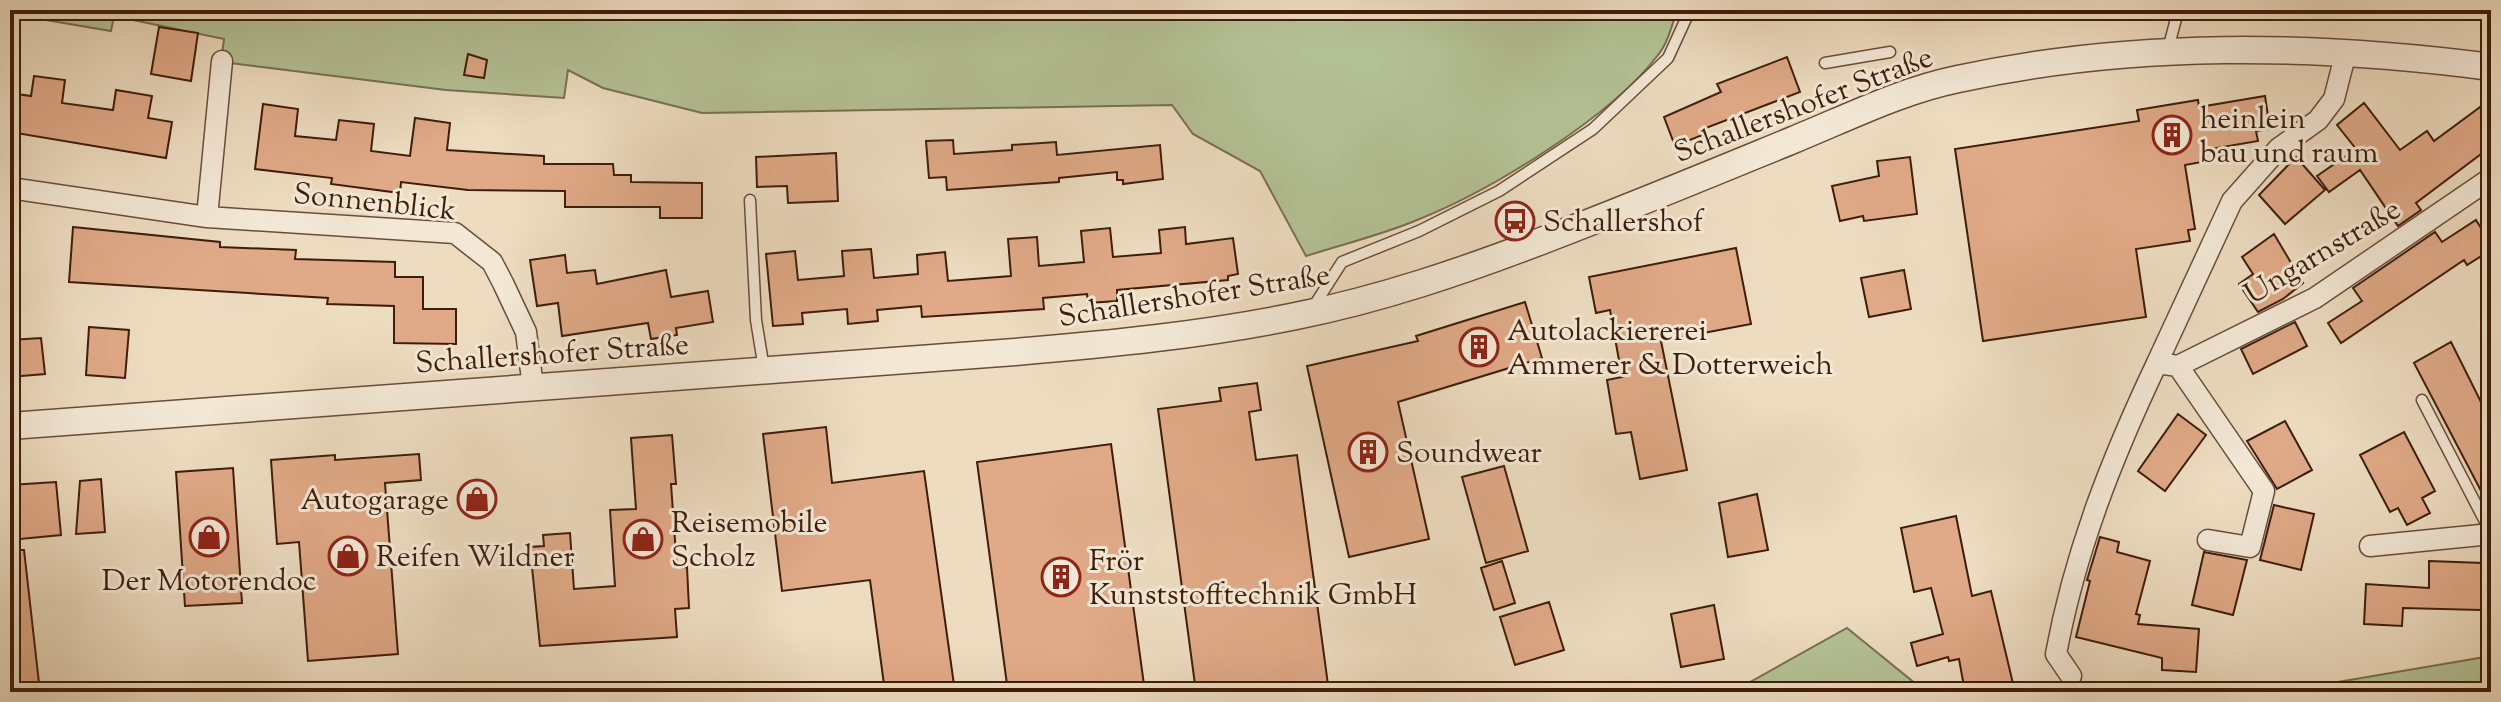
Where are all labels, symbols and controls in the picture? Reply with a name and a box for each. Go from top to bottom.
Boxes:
street label: Schallershofer Straße [1668,37,1940,176]
place label: heinlein bau und raum [2200,99,2378,176]
building icon: heinlein bau und raum [2151,114,2193,156]
street label: Sonnenblick [291,174,458,233]
street label: Ungarnstraße [2237,189,2410,317]
bus stop icon: Schallershof [1494,200,1536,242]
place label: Schallershof [1543,202,1705,245]
street label: Schallershofer Straße [1056,255,1333,340]
place label: Autolackiererei Ammerer & Dotterweich [1507,311,1833,388]
street label: Schallershofer Straße [414,324,690,387]
building icon: Autolackiererei Ammerer & Dotterweich [1458,326,1500,368]
building icon: Soundwear [1347,431,1389,473]
place label: Soundwear [1396,433,1542,476]
shop icon: Autogarage [456,478,498,520]
place label: Autogarage [301,480,449,523]
place label: Reisemobile Scholz [671,503,828,580]
shop icon: Der Motorendoc [188,516,230,558]
shop icon: Reisemobile Scholz [622,518,664,560]
shop icon: Reifen Wildner [327,535,369,577]
place label: Reifen Wildner [376,537,575,580]
place label: Frör Kunststofftechnik GmbH [1089,541,1417,618]
building icon: Frör Kunststofftechnik GmbH [1040,556,1082,598]
place label: Der Motorendoc [102,561,316,604]

